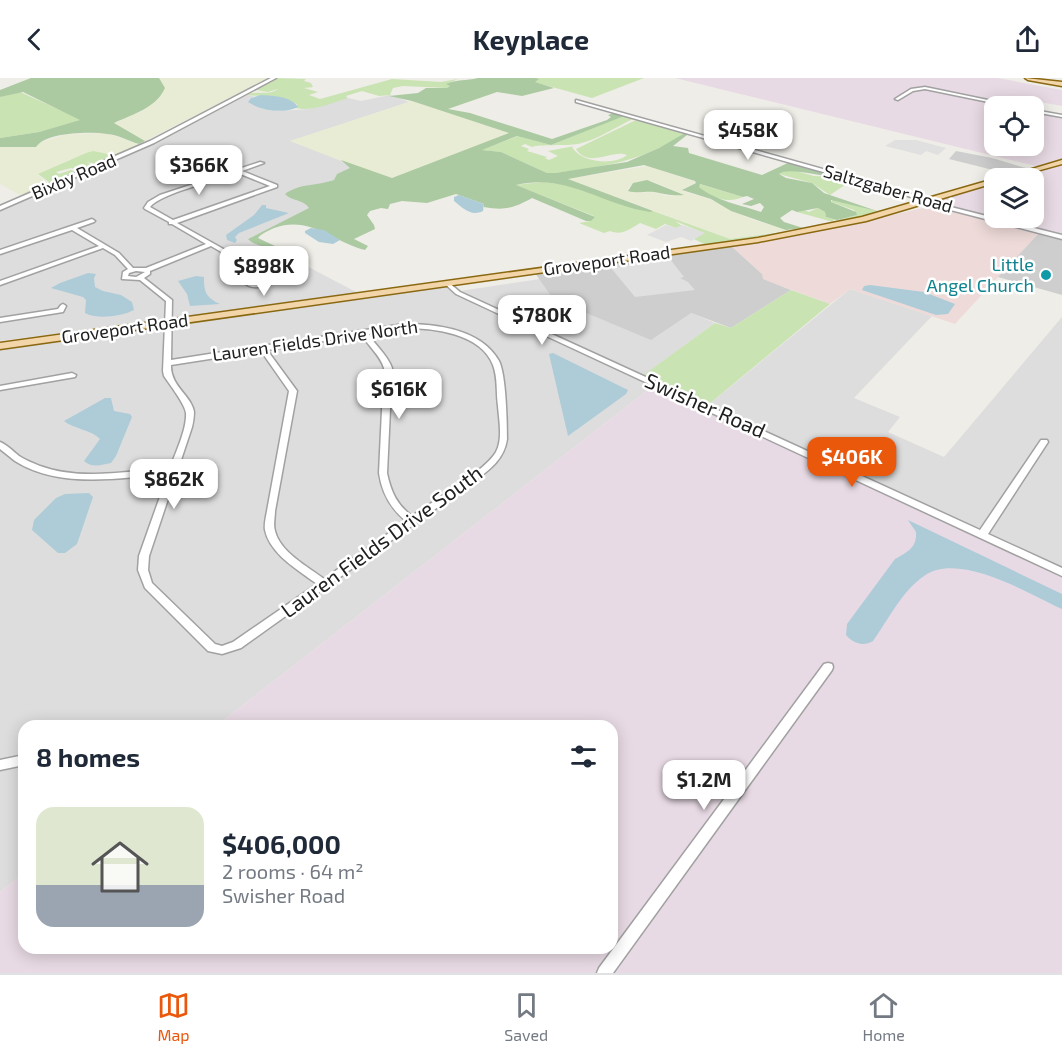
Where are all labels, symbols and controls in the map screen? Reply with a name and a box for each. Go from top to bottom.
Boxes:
icon: back [18,23,51,56]
text: Keyplace [473,23,589,55]
icon: share [1011,23,1044,56]
map controls [984,96,1044,228]
button: locate [984,96,1044,156]
pin: $458K [706,110,790,161]
text: $458K [718,117,778,141]
pin: $366K [157,145,241,196]
street label: Bixby Road [28,148,119,204]
text: $366K [169,152,229,176]
street label: Saltzgaber Road [821,159,955,217]
button: layers [984,168,1044,228]
street label: Groveport Road [542,240,672,280]
pin: $898K [222,246,306,297]
text: $898K [234,253,295,277]
place label: Little Angel Church [927,253,1034,296]
marker: Little Angel Church [1039,268,1053,282]
pin: $780K [500,295,584,346]
text: $780K [512,302,572,326]
street label: Groveport Road [60,308,190,348]
street label: Lauren Fields Drive North [211,315,419,365]
street label: Swisher Road [641,367,770,442]
pin: $616K [357,369,441,420]
text: $616K [371,376,427,400]
pin: $406K [810,437,894,488]
text: $406K [821,444,883,468]
pin: $862K [132,459,216,510]
street label: Lauren Fields Drive South [276,459,487,622]
text: $862K [144,466,204,490]
icon: filters [567,740,600,773]
text: 8 homes [36,741,140,772]
pin: $1.2M [662,760,746,811]
text: $1.2M [676,767,732,791]
text: $406,000 [222,828,341,859]
icon: home [84,831,156,903]
text: 2 rooms · 64 m² [222,859,364,883]
text: Swisher Road [222,883,345,907]
tab: Map [157,989,190,1044]
tab: Saved [504,989,548,1044]
tab: Home [862,989,905,1044]

